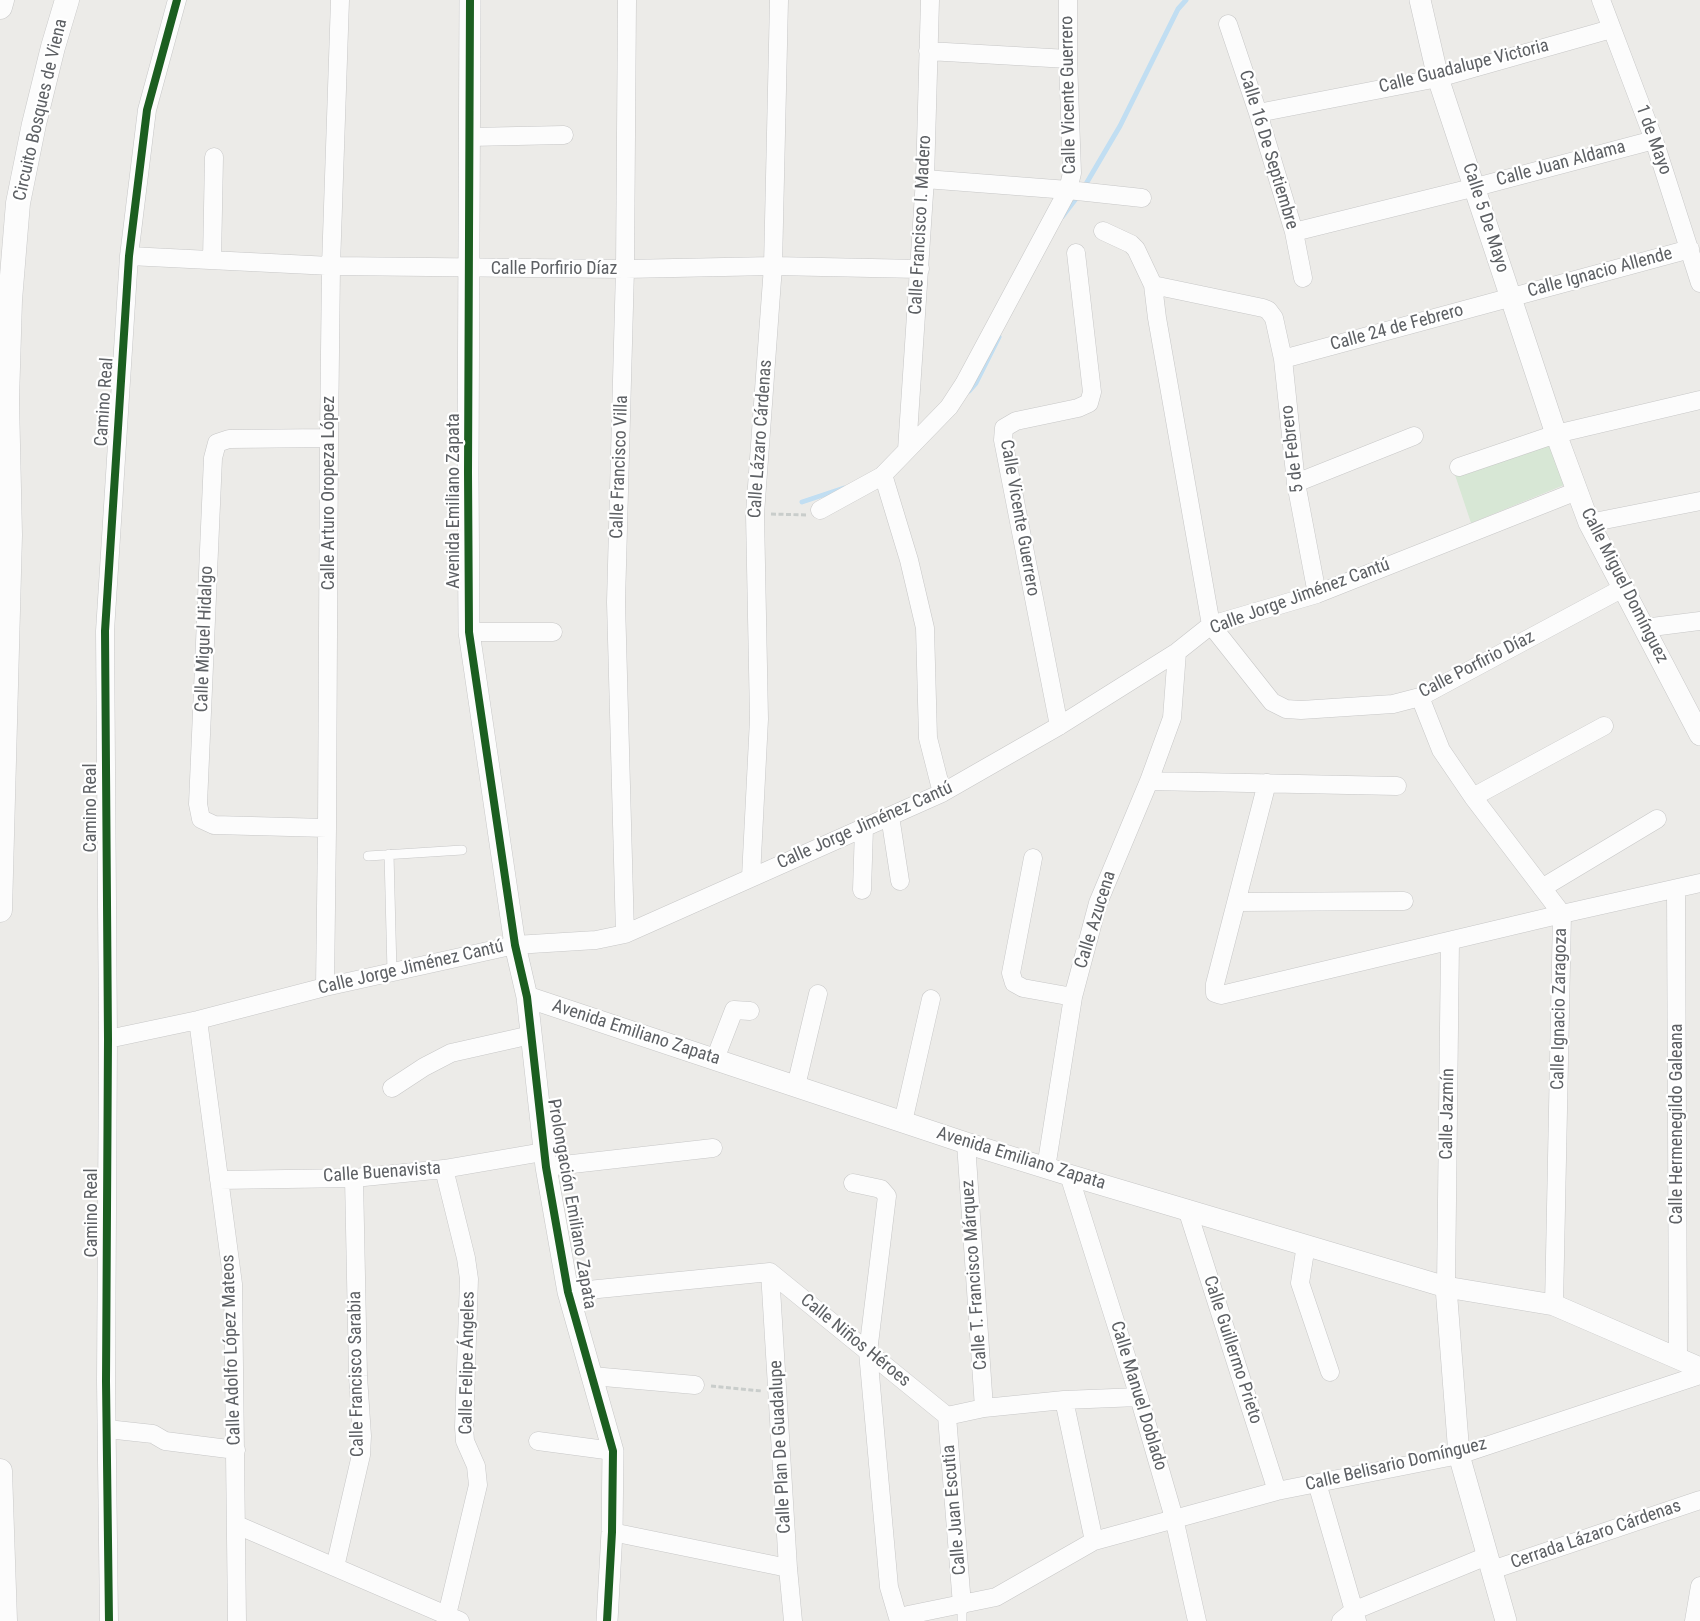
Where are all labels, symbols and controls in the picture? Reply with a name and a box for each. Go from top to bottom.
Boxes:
street label: Calle Vicente Guerrero [1057,16,1081,174]
street label: Circuito Bosques de Viena [10,17,72,203]
street label: Calle Guadalupe Victoria [1377,35,1551,99]
street label: Calle 16 De Septiembre [1234,68,1302,232]
street label: 1 de Mayo [1630,102,1676,178]
street label: Calle Francisco I. Madero [906,135,936,315]
street label: Calle Juan Aldama [1494,136,1628,192]
street label: Calle 5 De Mayo [1457,160,1513,276]
street label: Calle Ignacio Allende [1525,243,1675,303]
street label: Calle Porfirio Díaz [491,258,617,280]
street label: Calle 24 de Febrero [1328,300,1466,356]
street label: Camino Real [91,357,119,447]
street label: Calle Lázaro Cárdenas [745,359,777,519]
street label: Calle Francisco Villa [607,395,633,539]
street label: Calle Arturo Oropeza López [318,396,340,590]
street label: 5 de Febrero [1277,404,1309,494]
street label: Avenida Emiliano Zapata [443,413,465,589]
street label: Calle Vicente Guerrero [995,438,1043,598]
street label: Calle Miguel Domínguez [1575,505,1673,667]
street label: Calle Jorge Jiménez Cantú [1207,554,1393,640]
street label: Calle Miguel Hidalgo [192,565,218,713]
street label: Calle Porfirio Díaz [1416,627,1538,703]
street label: Camino Real [80,763,102,853]
street label: Calle Jorge Jiménez Cantú [774,778,956,874]
street label: Calle Azucena [1071,869,1121,971]
street label: Calle Ignacio Zaragoza [1548,928,1572,1090]
street label: Calle Jorge Jiménez Cantú [316,936,506,1000]
street label: Avenida Emiliano Zapata [549,996,723,1070]
street label: Calle Hermenegildo Galeana [1666,1024,1688,1224]
street label: Calle Jazmín [1436,1068,1460,1160]
street label: Prolongación Emiliano Zapata [542,1097,600,1311]
street label: Avenida Emiliano Zapata [934,1123,1108,1195]
street label: Calle Buenavista [322,1158,442,1188]
street label: Camino Real [81,1168,103,1258]
street label: Calle T. Francisco Márquez [958,1179,992,1371]
street label: Calle Adolfo López Mateos [218,1254,246,1446]
street label: Calle Guillermo Prieto [1198,1273,1266,1427]
street label: Calle Niños Héroes [796,1290,914,1392]
street label: Calle Francisco Sarabia [345,1291,369,1457]
street label: Calle Felipe Ángeles [456,1291,480,1435]
street label: Calle Manuel Doblado [1105,1319,1171,1473]
street label: Calle Plan De Guadalupe [766,1360,796,1534]
street label: Calle Belisario Domínguez [1303,1434,1489,1496]
street label: Calle Juan Escutia [939,1444,971,1576]
street label: Cerrada Lázaro Cárdenas [1508,1496,1684,1574]

